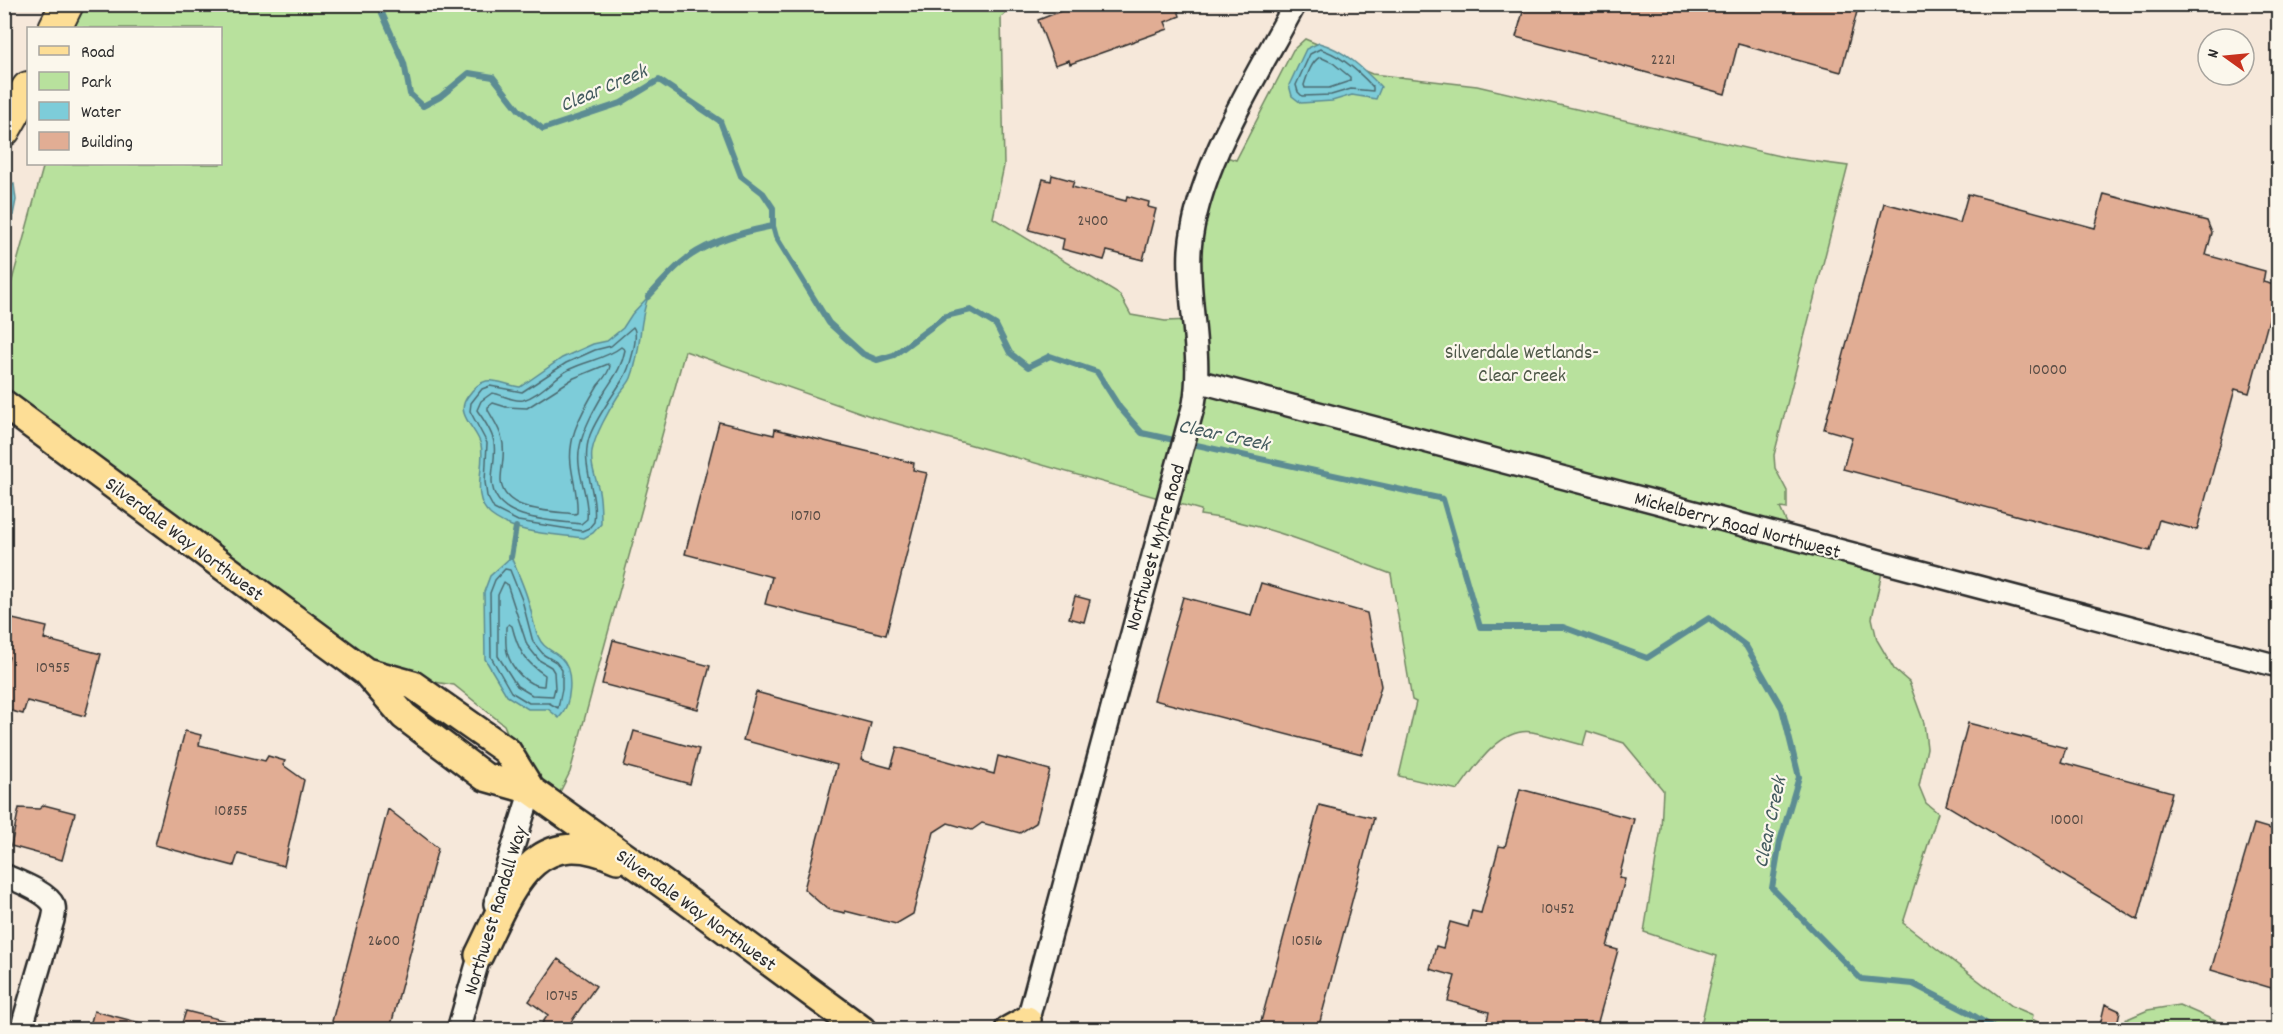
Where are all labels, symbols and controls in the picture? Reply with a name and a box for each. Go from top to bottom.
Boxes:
legend [27,27,222,165]
north arrow [2196,27,2256,87]
text: Road [81,41,115,66]
text: N [2202,47,2226,61]
house number: 2221 [1651,49,1675,72]
water label: Clear Creek [556,57,655,122]
text: Park [81,71,112,96]
text: Water [81,101,121,126]
text: Building [81,131,133,156]
house number: 2400 [1077,210,1109,233]
park label: Silverdale Wetlands- Clear Creek [1445,340,1599,391]
house number: 10000 [2029,359,2067,382]
water label: Clear Creek [1175,413,1274,462]
street label: Northwest Myhre Road [1120,461,1194,634]
street label: Silverdale Way Northwest [98,471,268,609]
street label: Mickelberry Road Northwest [1631,486,1843,568]
house number: 10710 [791,505,821,528]
house number: 10955 [36,657,70,680]
water label: Clear Creek [1748,772,1797,871]
house number: 10855 [214,800,248,823]
house number: 10001 [2050,809,2084,832]
street label: Northwest Randall Way [458,822,536,999]
street label: Silverdale Way Northwest [609,844,781,979]
house number: 10452 [1541,898,1575,921]
house number: 2600 [368,930,400,953]
house number: 10516 [1292,930,1323,953]
house number: 10745 [546,985,578,1008]

